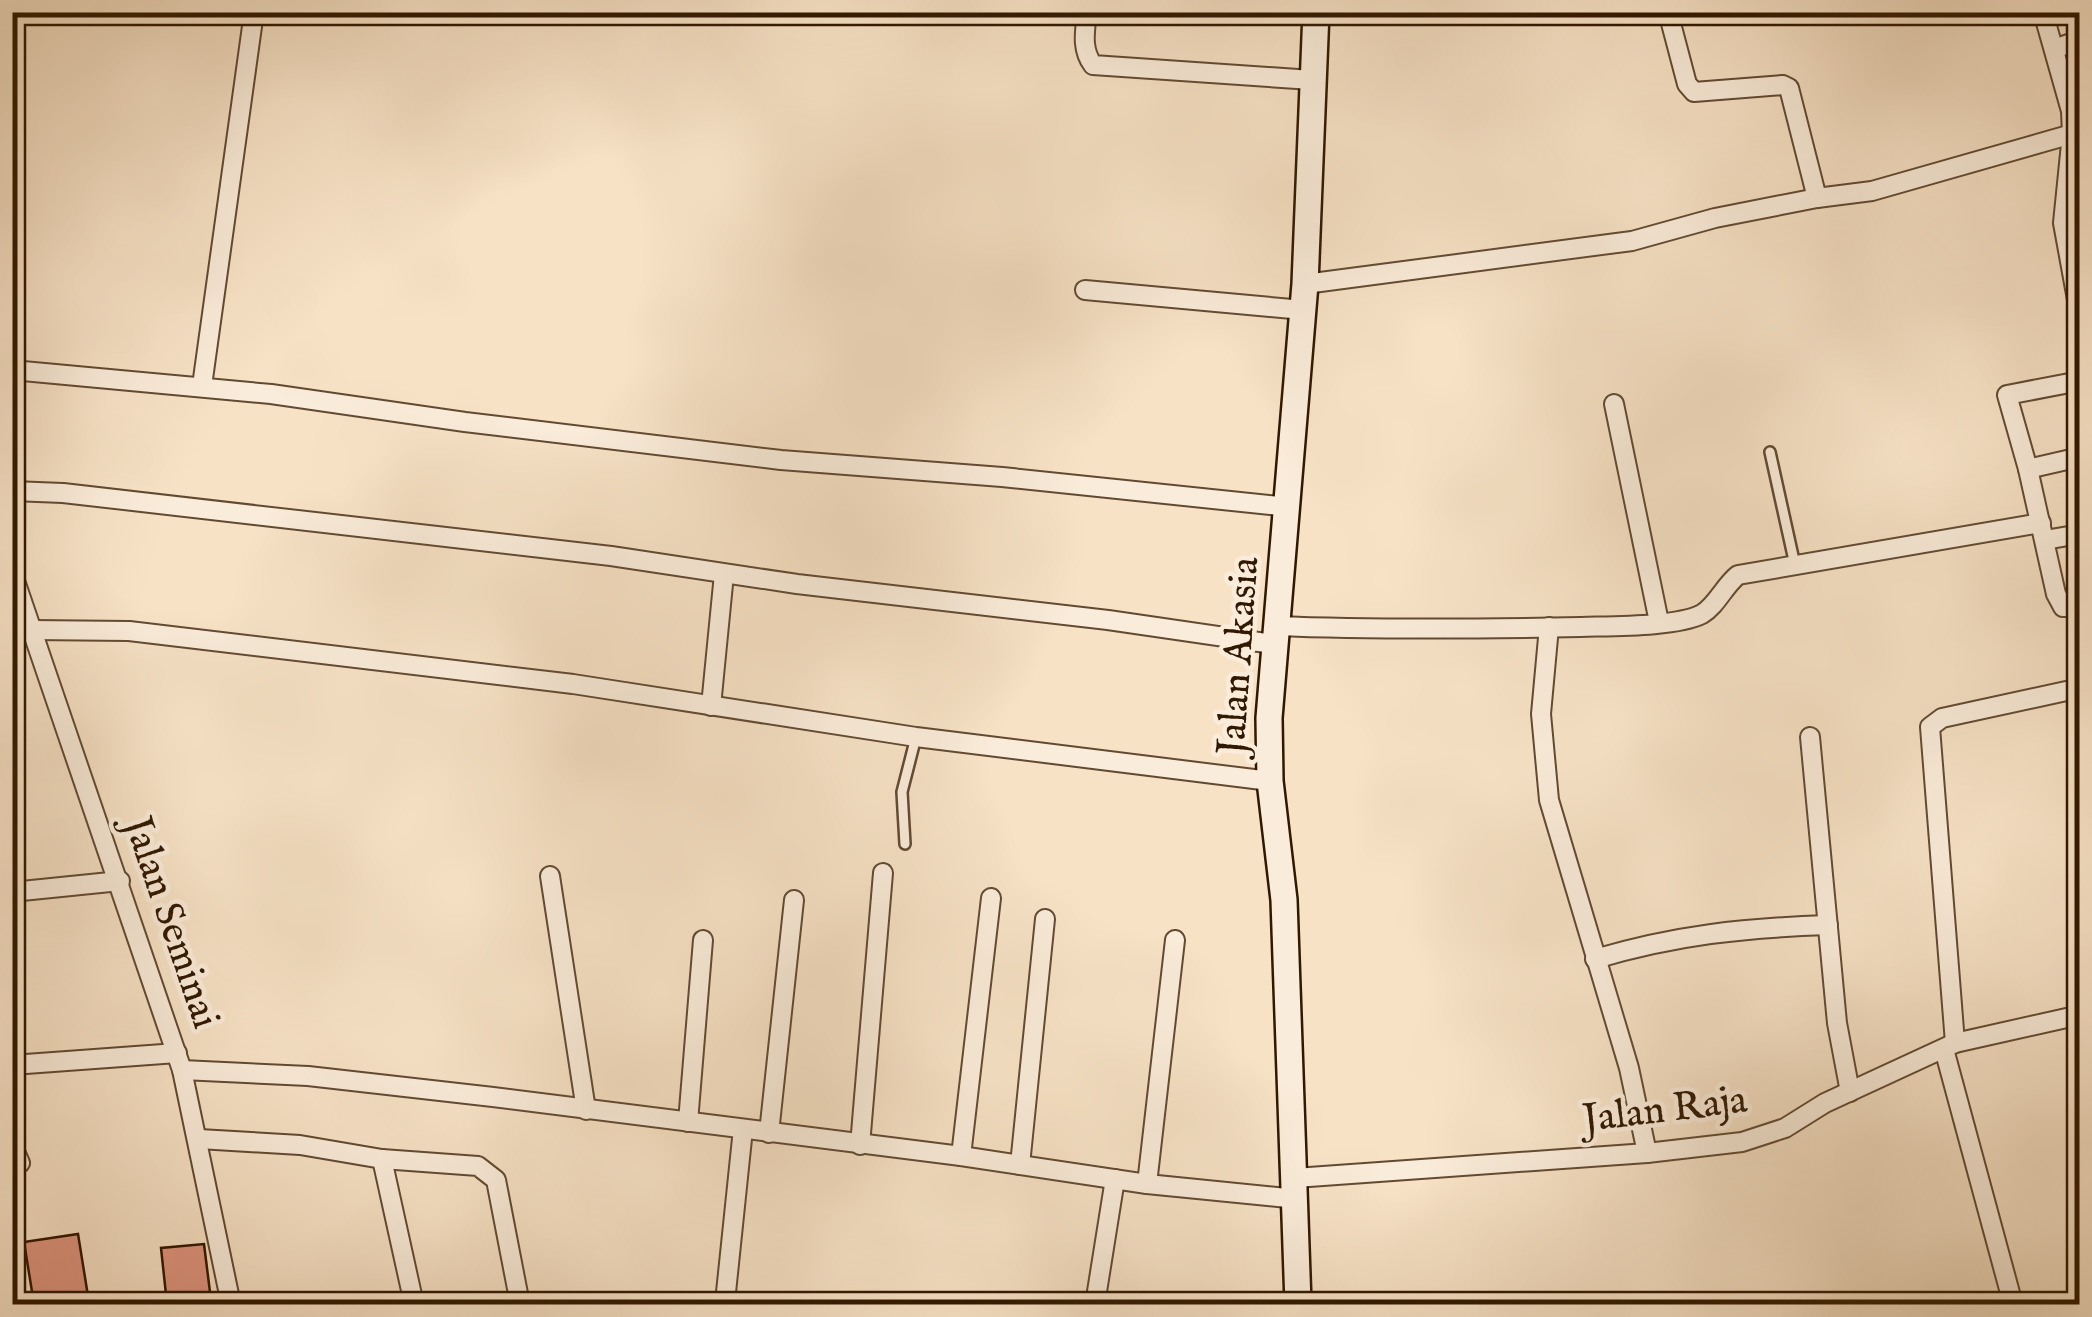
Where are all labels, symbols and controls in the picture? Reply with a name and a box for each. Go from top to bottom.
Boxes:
street label: Jalan Akasia [1207,554,1272,761]
street label: Jalan Seminai [109,807,230,1036]
street label: Jalan Raja [1576,1076,1751,1147]

